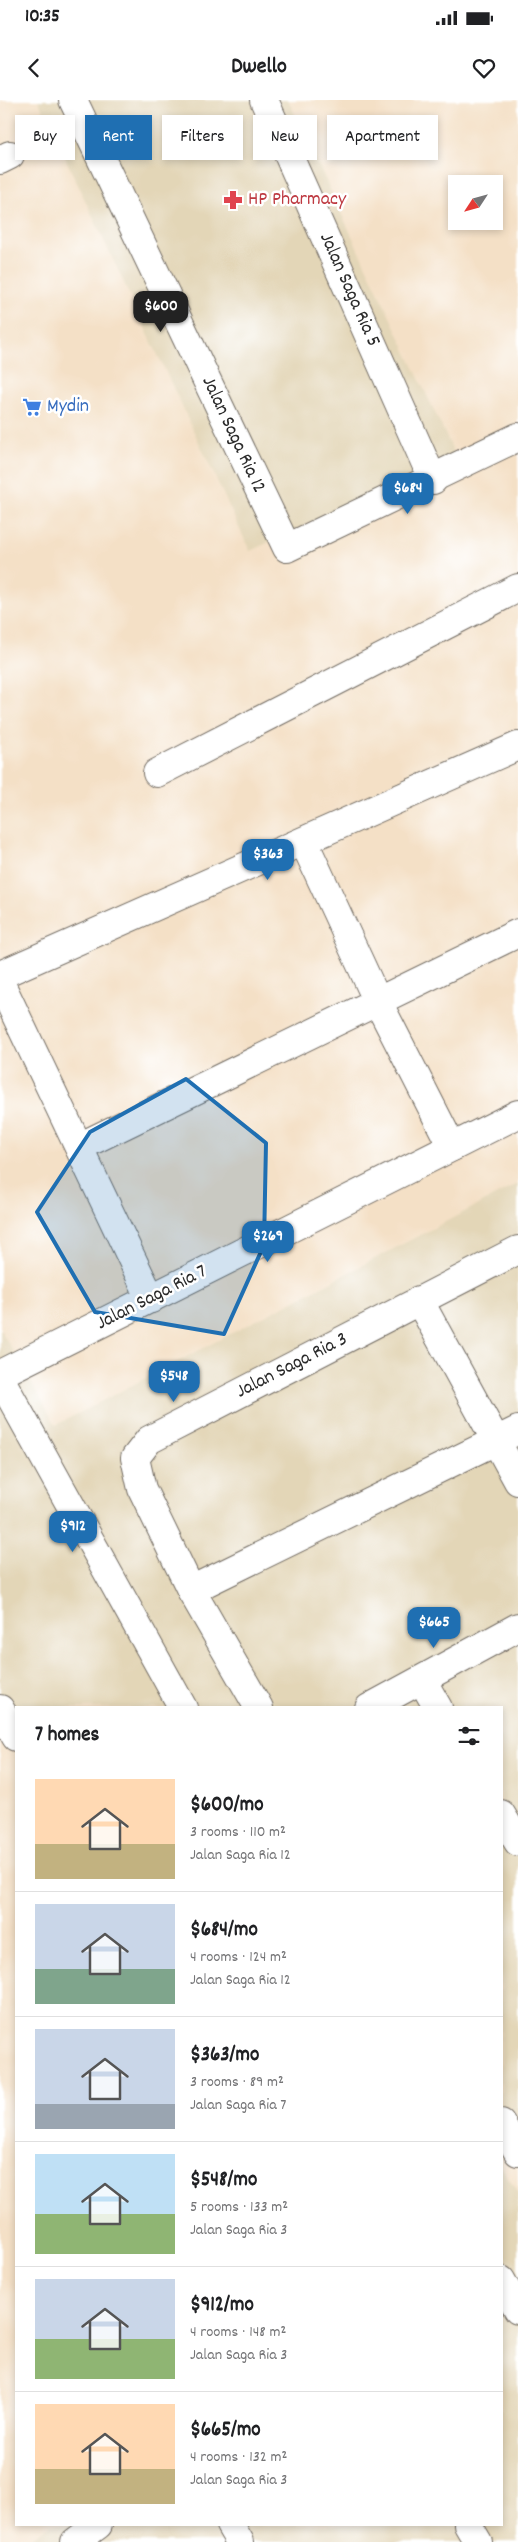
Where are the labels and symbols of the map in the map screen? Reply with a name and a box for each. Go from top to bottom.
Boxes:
north arrow [448,175,502,230]
place label: HP Pharmacy [248,186,347,214]
pharmacy icon: HP Pharmacy [222,189,244,211]
street label: Jalan Saga Ria 5 [311,229,387,351]
pin: $600 [131,290,191,333]
street label: Jalan Saga Ria 12 [194,372,272,498]
place label: Mydin [47,393,89,421]
supermarket icon: Mydin [21,396,43,418]
pin: $684 [378,472,438,515]
pin: $363 [238,838,298,881]
pin: $269 [238,1220,298,1263]
street label: Jalan Saga Ria 7 [92,1258,212,1338]
street label: Jalan Saga Ria 3 [231,1326,353,1406]
pin: $548 [144,1360,204,1403]
pin: $912 [43,1510,103,1553]
pin: $665 [404,1606,464,1649]

